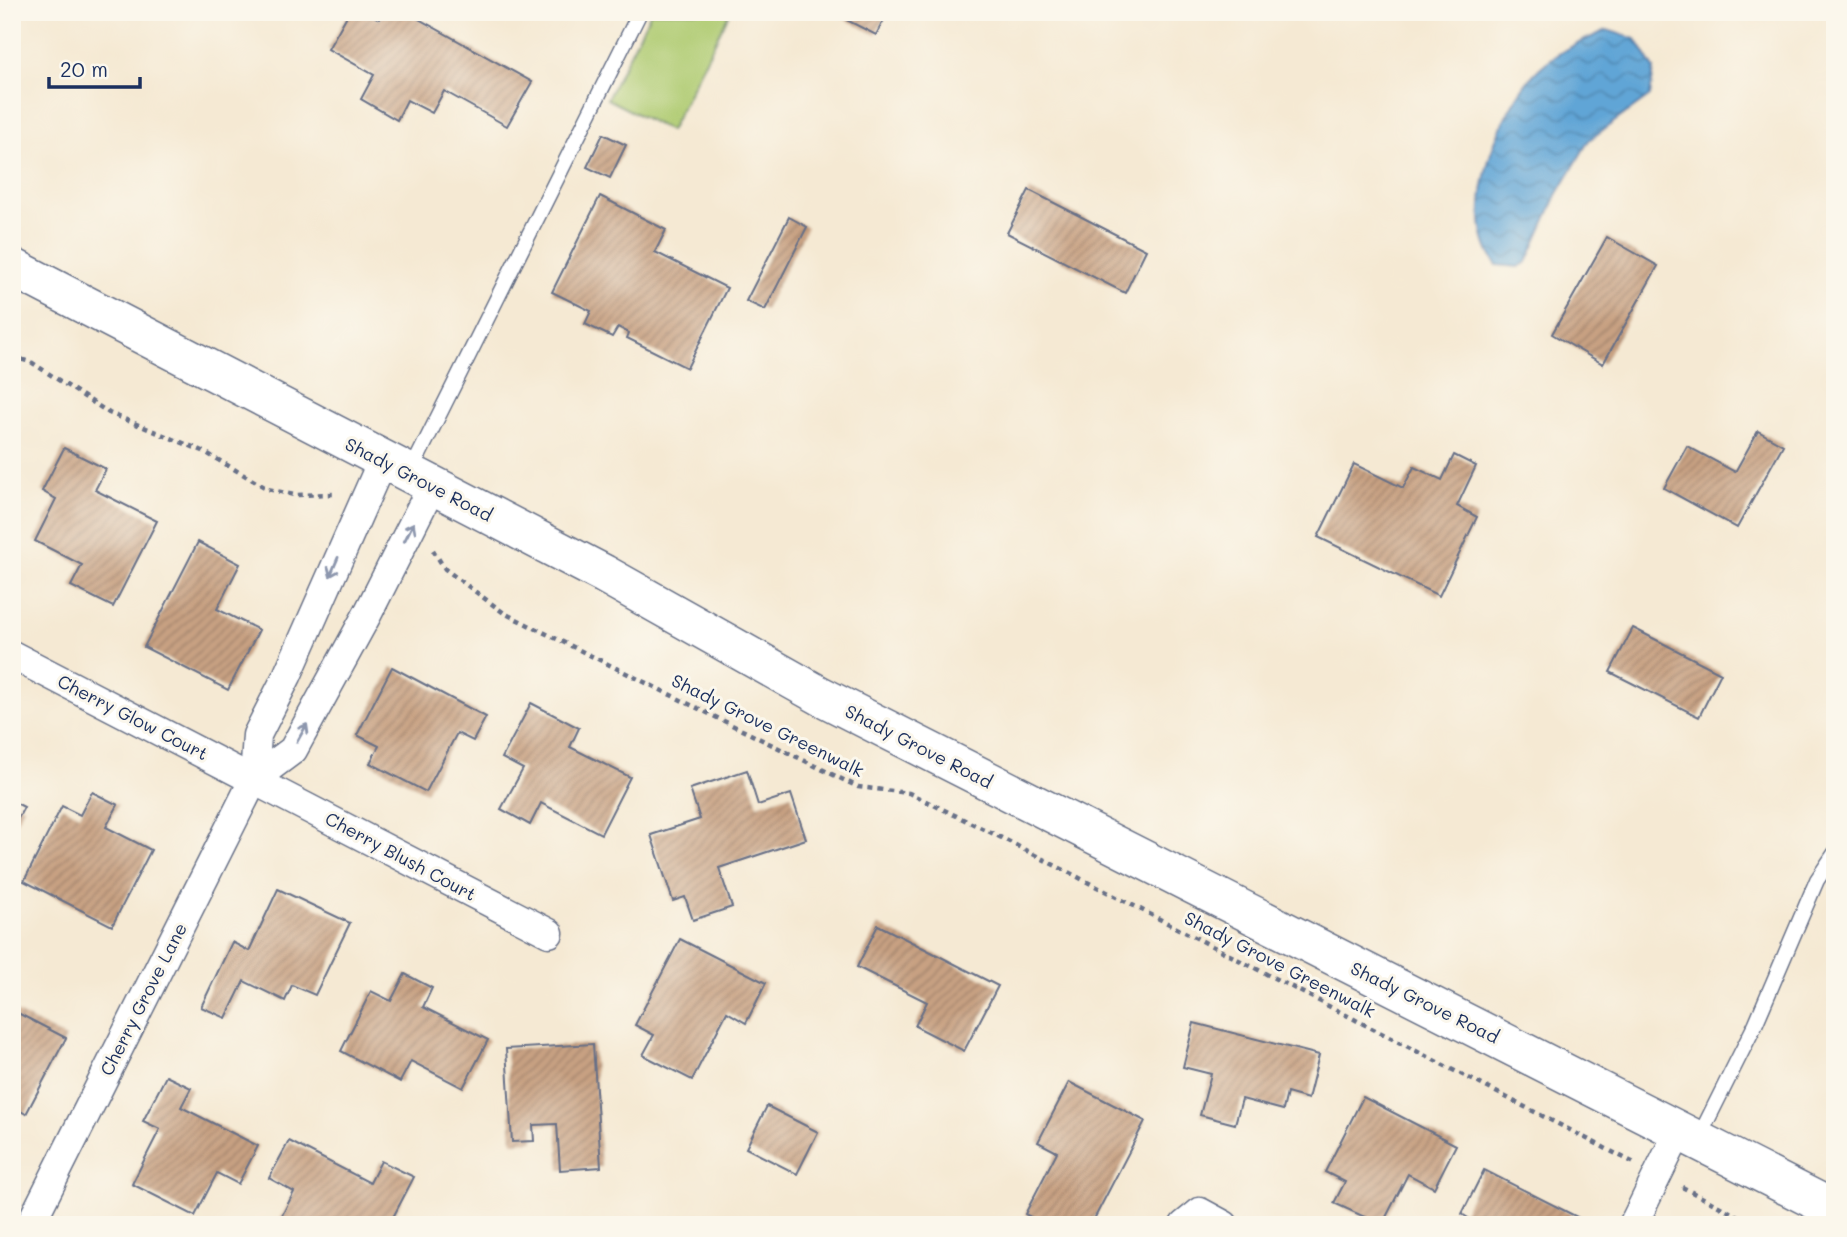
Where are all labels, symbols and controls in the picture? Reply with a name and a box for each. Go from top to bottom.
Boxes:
scale bar [49,46,140,90]
text: 20 m [60,55,108,82]
street label: Shady Grove Road [341,431,497,527]
one-way arrow [403,522,417,543]
one-way arrow [327,556,340,578]
street label: Shady Grove Greenwalk [668,668,868,782]
street label: Cherry Glow Court [54,669,212,765]
street label: Shady Grove Road [841,698,997,794]
one-way arrow [295,723,309,743]
street label: Cherry Blush Court [321,806,481,906]
street label: Shady Grove Greenwalk [1180,905,1380,1023]
street label: Cherry Grove Lane [94,918,192,1080]
street label: Shady Grove Road [1347,956,1503,1048]

